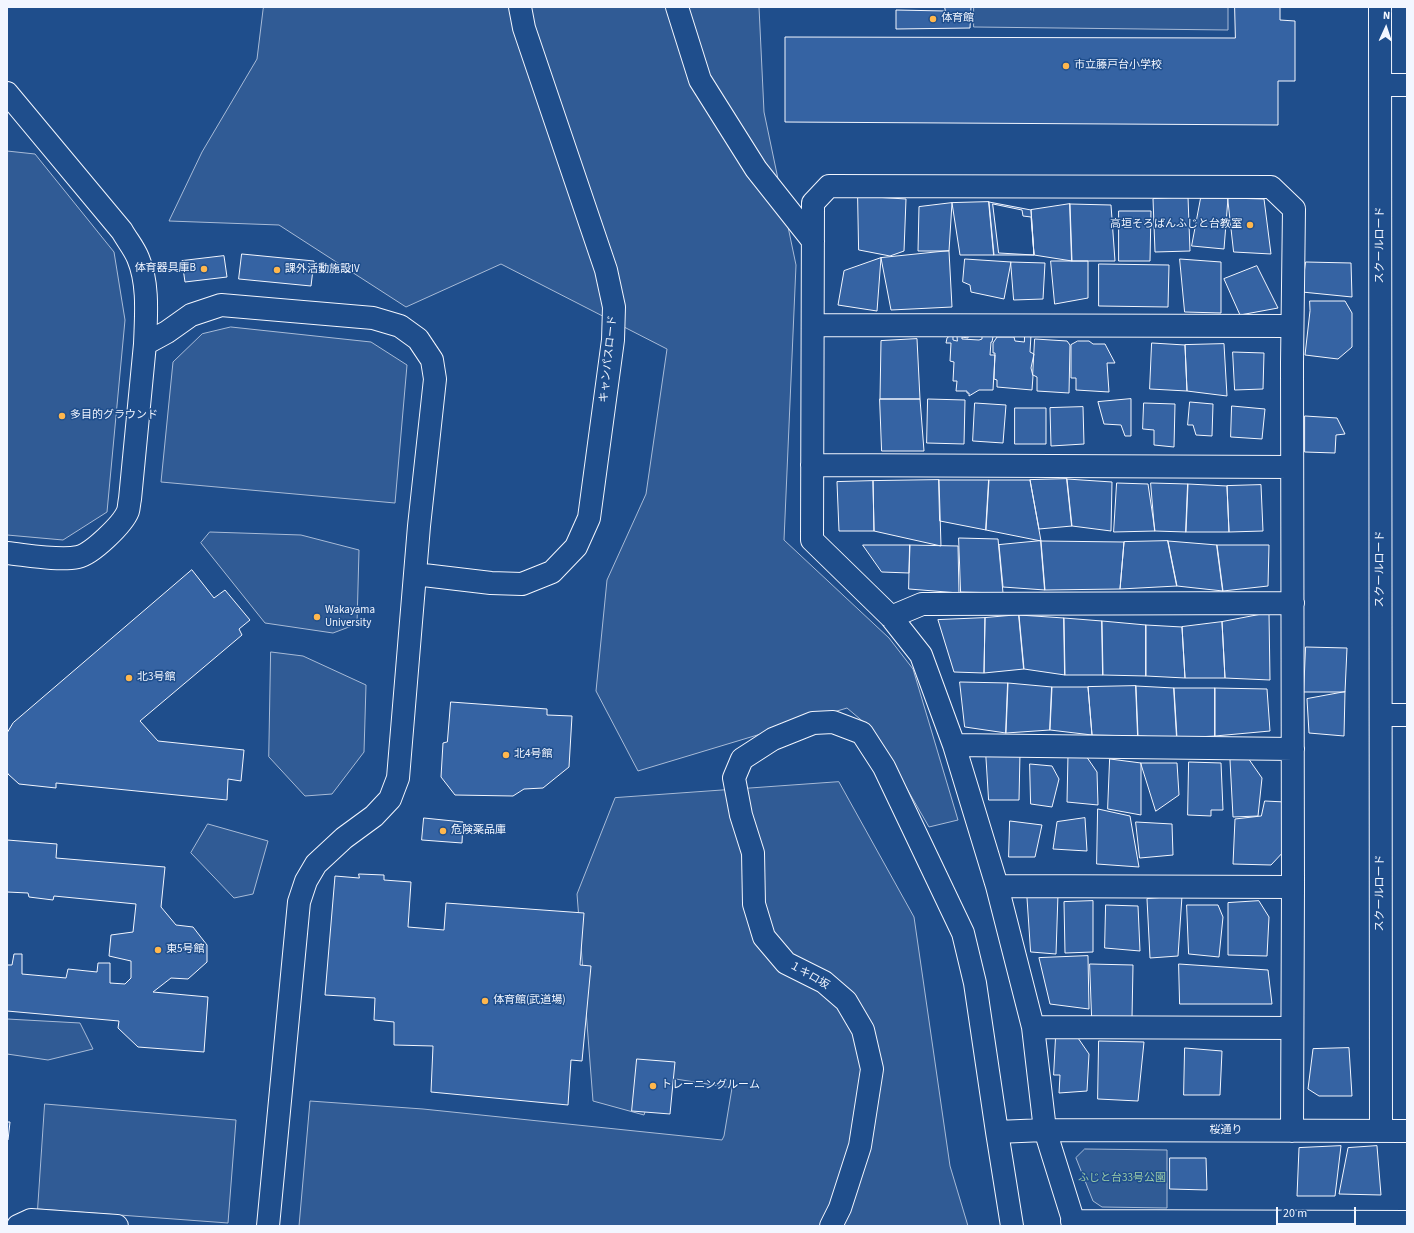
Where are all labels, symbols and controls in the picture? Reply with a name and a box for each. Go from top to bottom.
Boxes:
north arrow [1366,8,1406,48]
text: N [1383,8,1391,23]
place label: 体育館 [941,12,974,26]
marker: 体育館 [928,14,938,24]
place label: 市立藤戸台小学校 [1074,59,1162,73]
marker: 市立藤戸台小学校 [1061,61,1071,71]
street label: スクールロード [1374,207,1388,283]
place label: 高垣そろばんふじと台教室 [1110,218,1242,232]
marker: 高垣そろばんふじと台教室 [1245,220,1255,230]
place label: 体育器具庫B [135,262,196,276]
place label: 課外活動施設IV [285,263,360,277]
marker: 体育器具庫B [199,264,209,274]
marker: 課外活動施設IV [272,265,282,275]
street label: キャンパスロード [598,315,620,403]
place label: 多目的グラウンド [70,409,158,423]
marker: 多目的グラウンド [57,411,67,421]
street label: スクールロード [1374,531,1388,607]
place label: Wakayama University [325,604,375,630]
marker: Wakayama University [312,612,322,622]
place label: 北3号館 [137,671,175,685]
marker: 北3号館 [124,673,134,683]
place label: 北4号館 [514,748,552,762]
marker: 北4号館 [501,750,511,760]
place label: 危険薬品庫 [451,824,506,838]
marker: 危険薬品庫 [438,826,448,836]
street label: スクールロード [1374,855,1388,931]
place label: 東5号館 [166,943,204,957]
marker: 東5号館 [153,945,163,955]
street label: １キロ坂 [787,959,831,993]
place label: 体育館(武道場) [493,994,566,1008]
marker: 体育館(武道場) [480,996,490,1006]
place label: トレーニングルーム [661,1079,760,1093]
marker: トレーニングルーム [648,1081,658,1091]
street label: 桜通り [1210,1124,1242,1138]
park label: ふじと台33号公園 [1078,1172,1166,1186]
scale bar [1278,1199,1358,1225]
text: 20 m [1283,1205,1307,1222]

